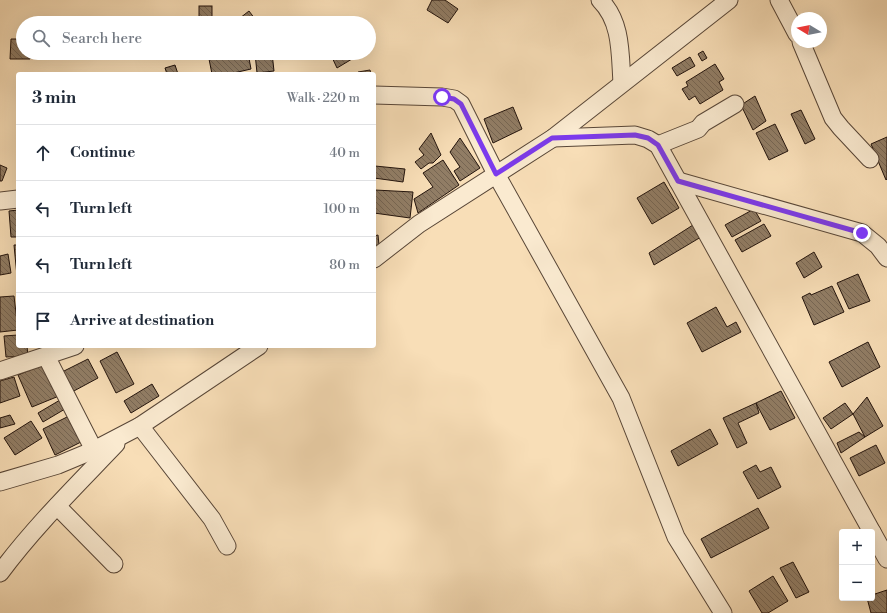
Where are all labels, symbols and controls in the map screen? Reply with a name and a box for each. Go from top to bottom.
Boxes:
north arrow [791,12,827,48]
search box [16,16,376,60]
icon: search [30,27,52,49]
text: Search here [62,29,142,48]
text: 3 min [32,87,76,109]
route start [433,88,451,106]
text: Walk · 220 m [287,90,360,106]
icon: ahead [32,142,54,164]
text: Continue [70,143,135,162]
text: 40 m [330,145,360,161]
icon: left [32,198,54,220]
text: Turn left [70,199,132,218]
text: 100 m [324,201,360,217]
route end [853,224,871,242]
icon: left [32,254,54,276]
text: Turn left [70,255,132,274]
text: 80 m [329,257,360,273]
icon: arrive [32,310,54,332]
text: Arrive at destination [70,311,214,330]
map controls [839,529,875,601]
button: + [839,529,875,565]
button: − [839,565,875,601]

